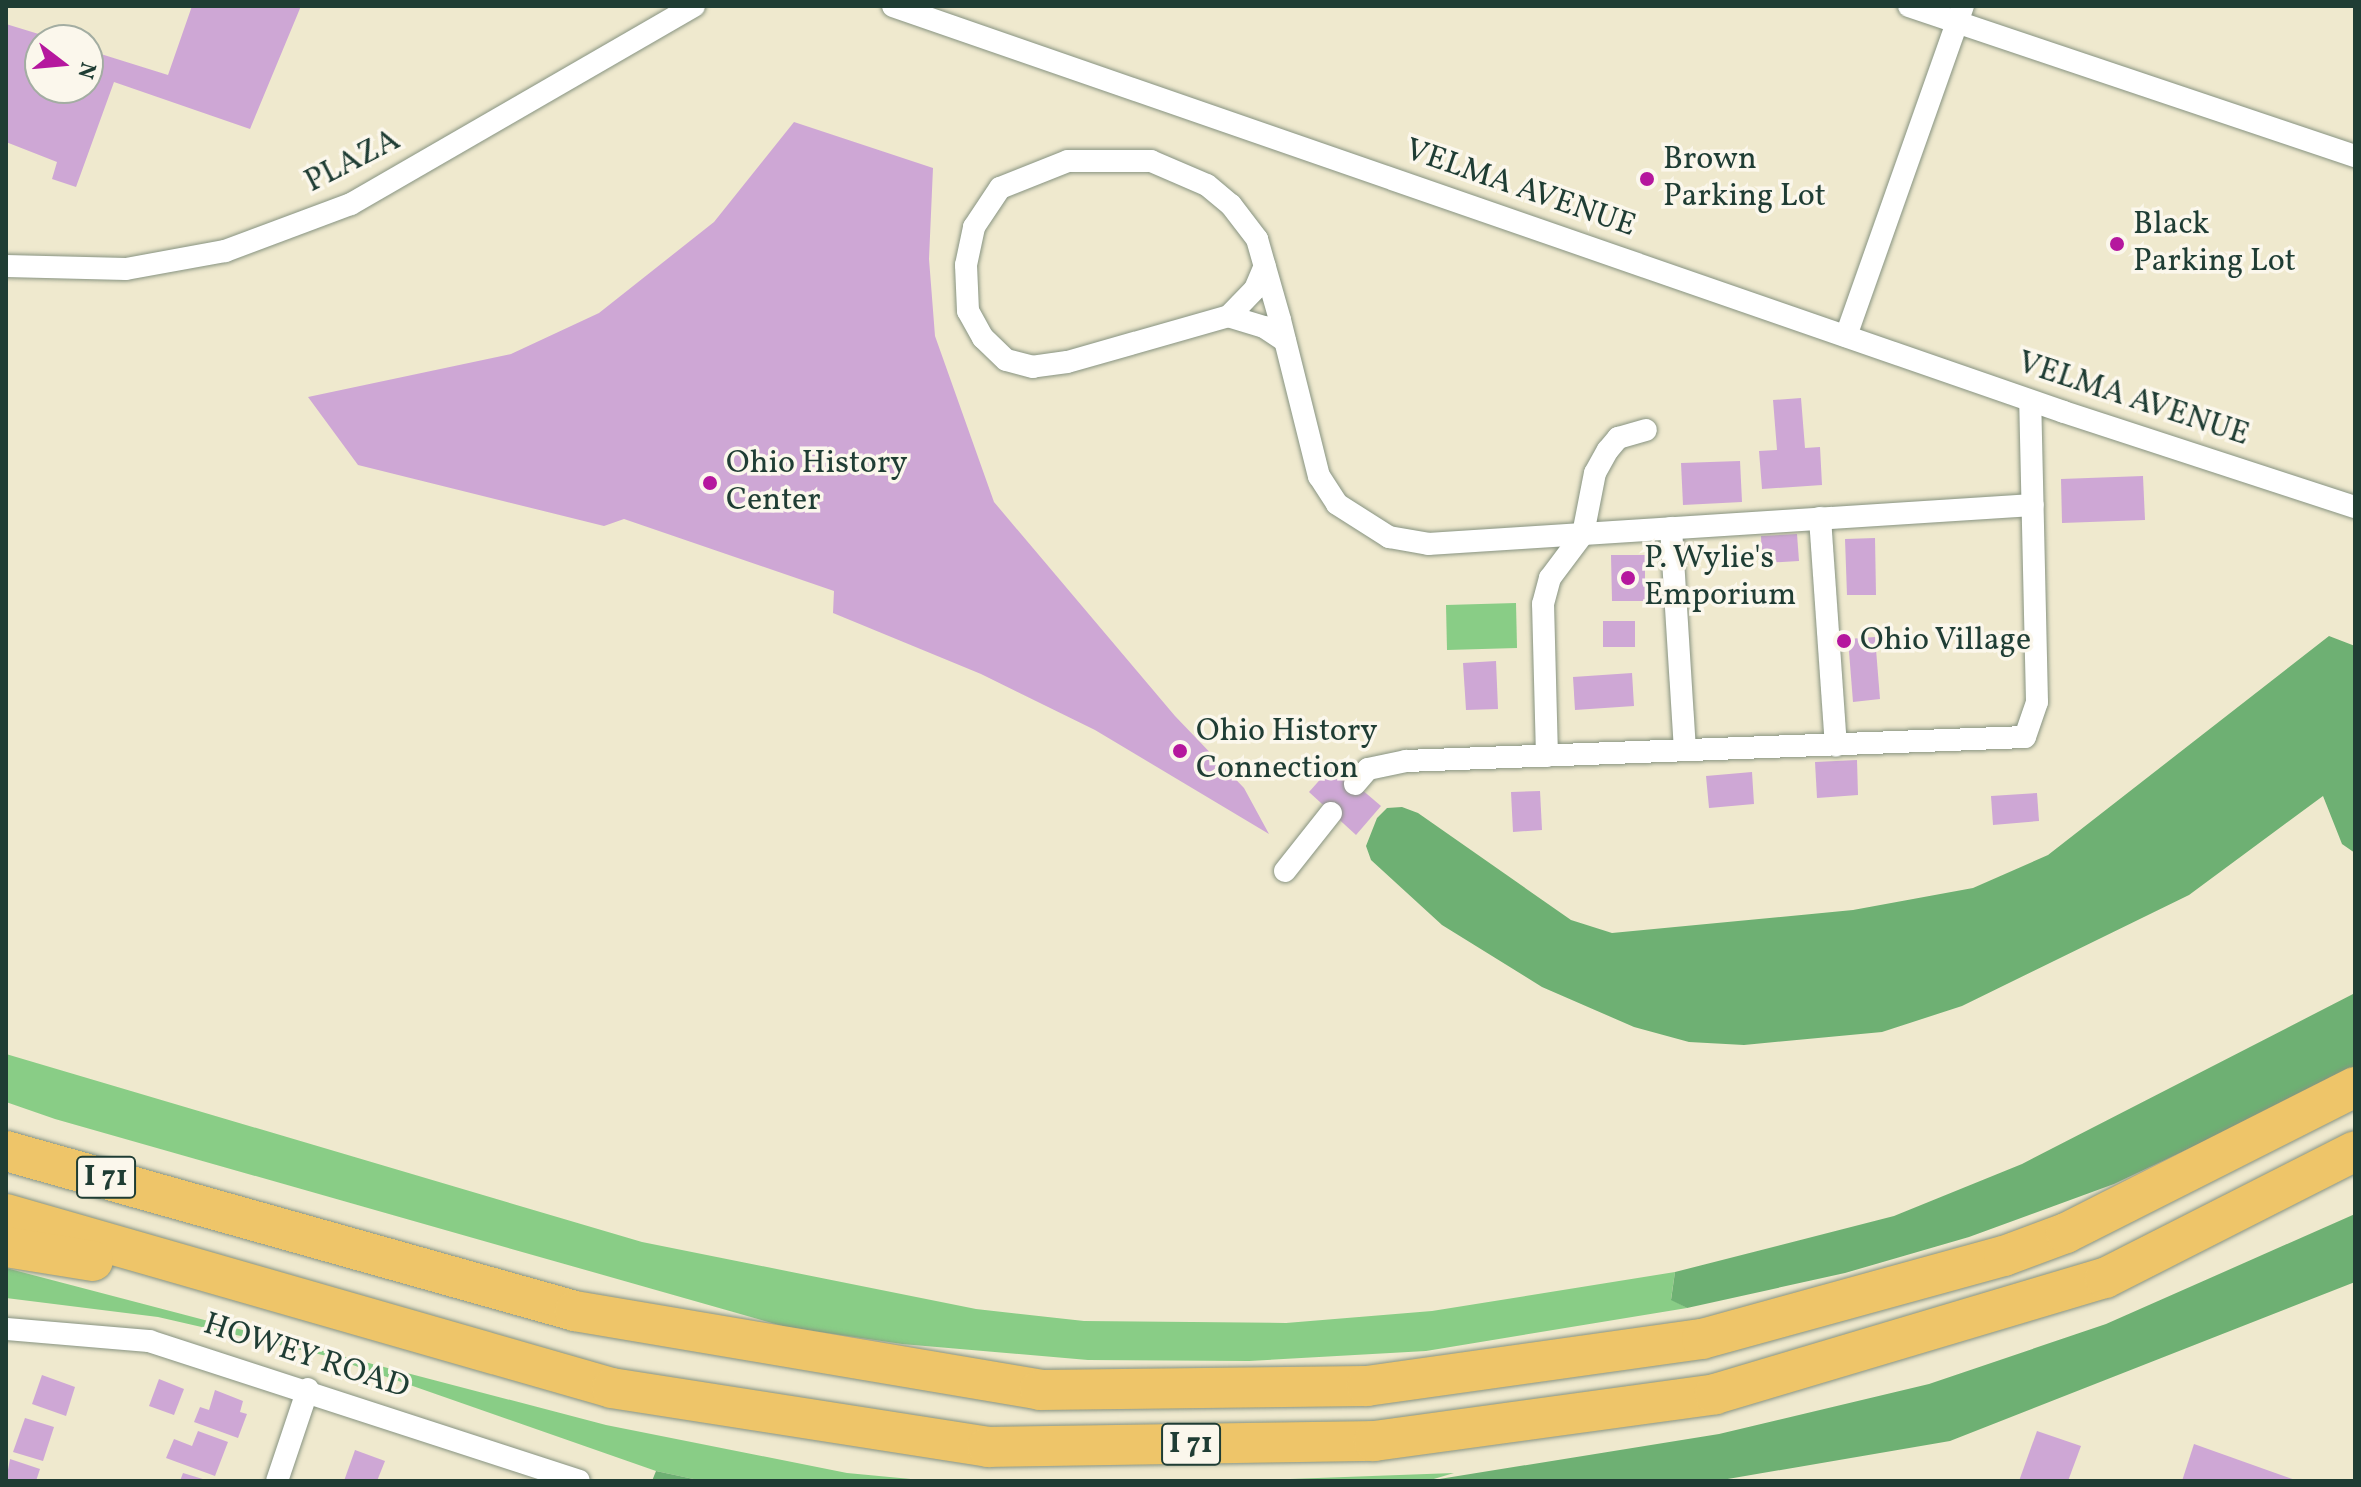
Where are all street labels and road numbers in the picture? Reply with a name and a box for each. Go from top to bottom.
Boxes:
street label: PLAZA [299,122,407,202]
street label: VELMA AVENUE [1400,132,1640,246]
street label: VELMA AVENUE [2012,344,2254,456]
road number: I 71 [76,1151,136,1203]
street label: HOWEY ROAD [198,1306,414,1408]
road number: I 71 [1161,1418,1221,1470]

